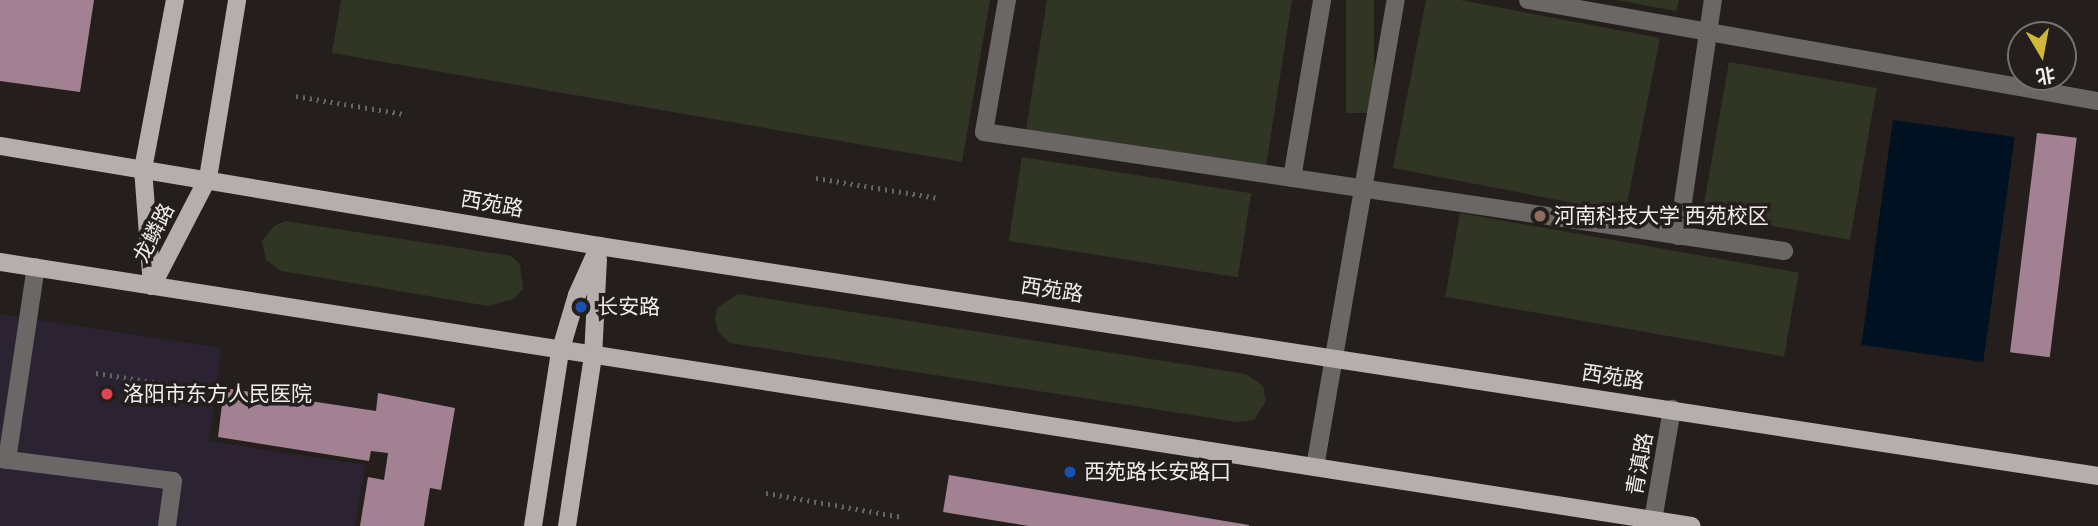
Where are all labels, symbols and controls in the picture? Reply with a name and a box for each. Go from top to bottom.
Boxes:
north arrow [2007,21,2077,91]
text: 北 [2034,62,2057,88]
street label: 西苑路 [459,186,525,222]
street label: 龙鳞路 [128,199,180,267]
place label: 河南科技大学 西苑校区 [1554,203,1769,229]
marker: 河南科技大学 西苑校区 [1532,208,1548,224]
street label: 西苑路 [1019,273,1085,307]
place label: 长安路 [597,294,660,320]
marker: 长安路 [571,297,591,317]
street label: 西苑路 [1580,360,1646,394]
place label: 洛阳市东方人民医院 [123,381,312,407]
marker: 洛阳市东方人民医院 [97,384,117,404]
street label: 青滇路 [1622,431,1658,497]
place label: 西苑路长安路口 [1084,459,1231,485]
marker: 西苑路长安路口 [1062,464,1078,480]

